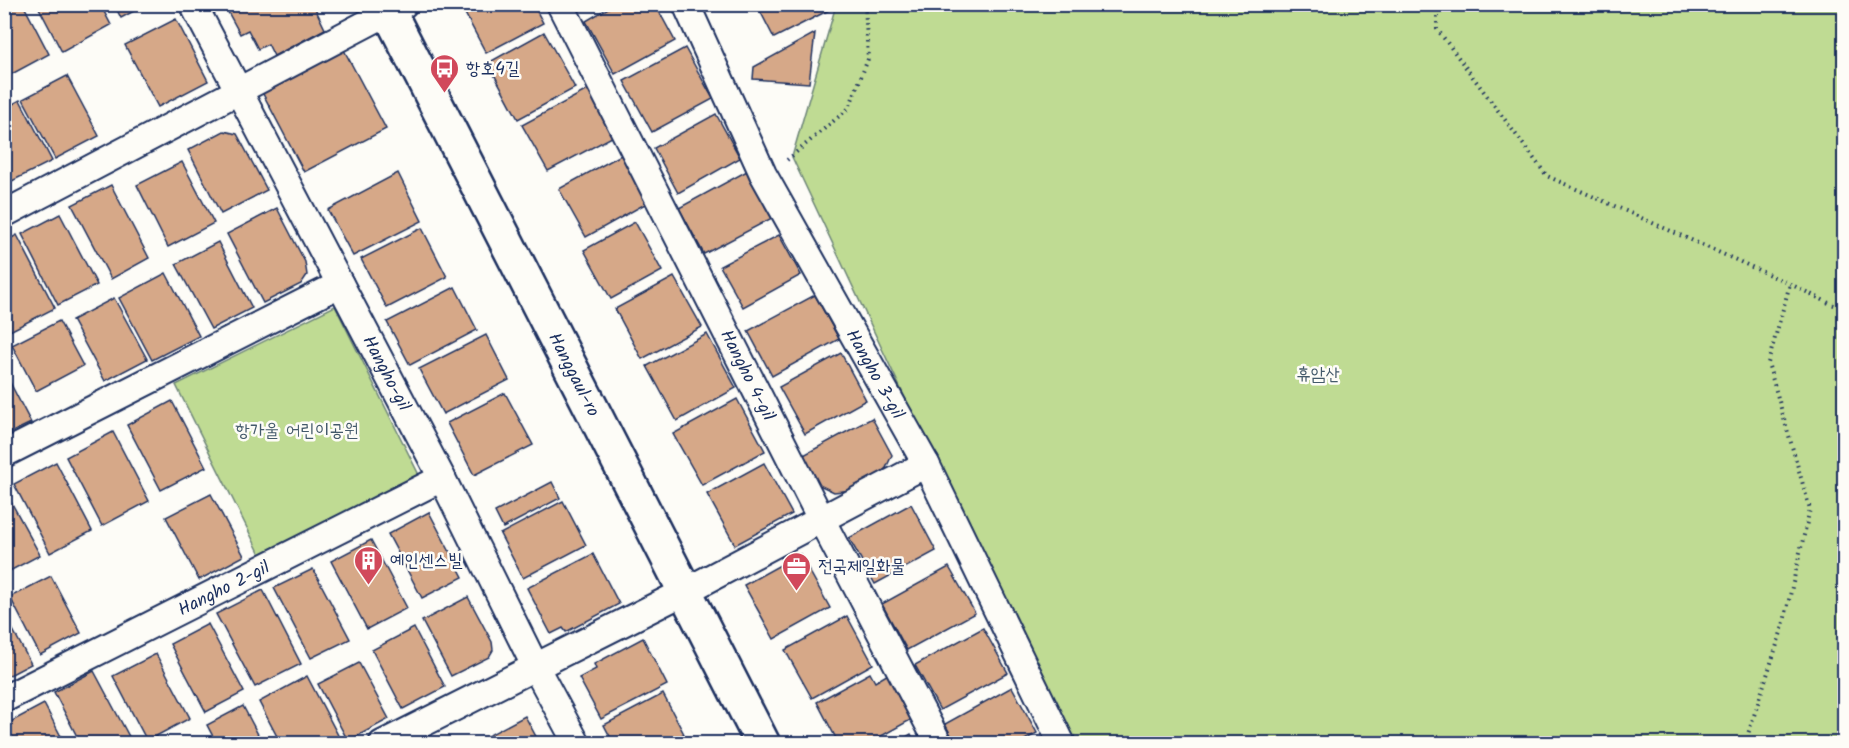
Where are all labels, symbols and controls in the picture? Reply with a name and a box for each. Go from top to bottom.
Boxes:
bus stop icon: 항호4길 [429,52,461,94]
place label: 항호4길 [466,55,520,84]
street label: Hangho 3-gil [837,324,911,426]
street label: Hangho 4-gil [711,325,782,427]
street label: Hanggaul-ro [539,328,607,422]
street label: Hangho-gil [354,331,418,417]
park label: 휴암산 [1296,361,1340,390]
park label: 항가울 어린이공원 [235,417,359,446]
building icon: 예인센스빌 [353,544,385,586]
place label: 예인센스빌 [390,547,463,576]
office icon: 전국제일화물 [781,550,813,592]
place label: 전국제일화물 [818,553,905,582]
street label: Hangho 2-gil [173,554,276,625]

